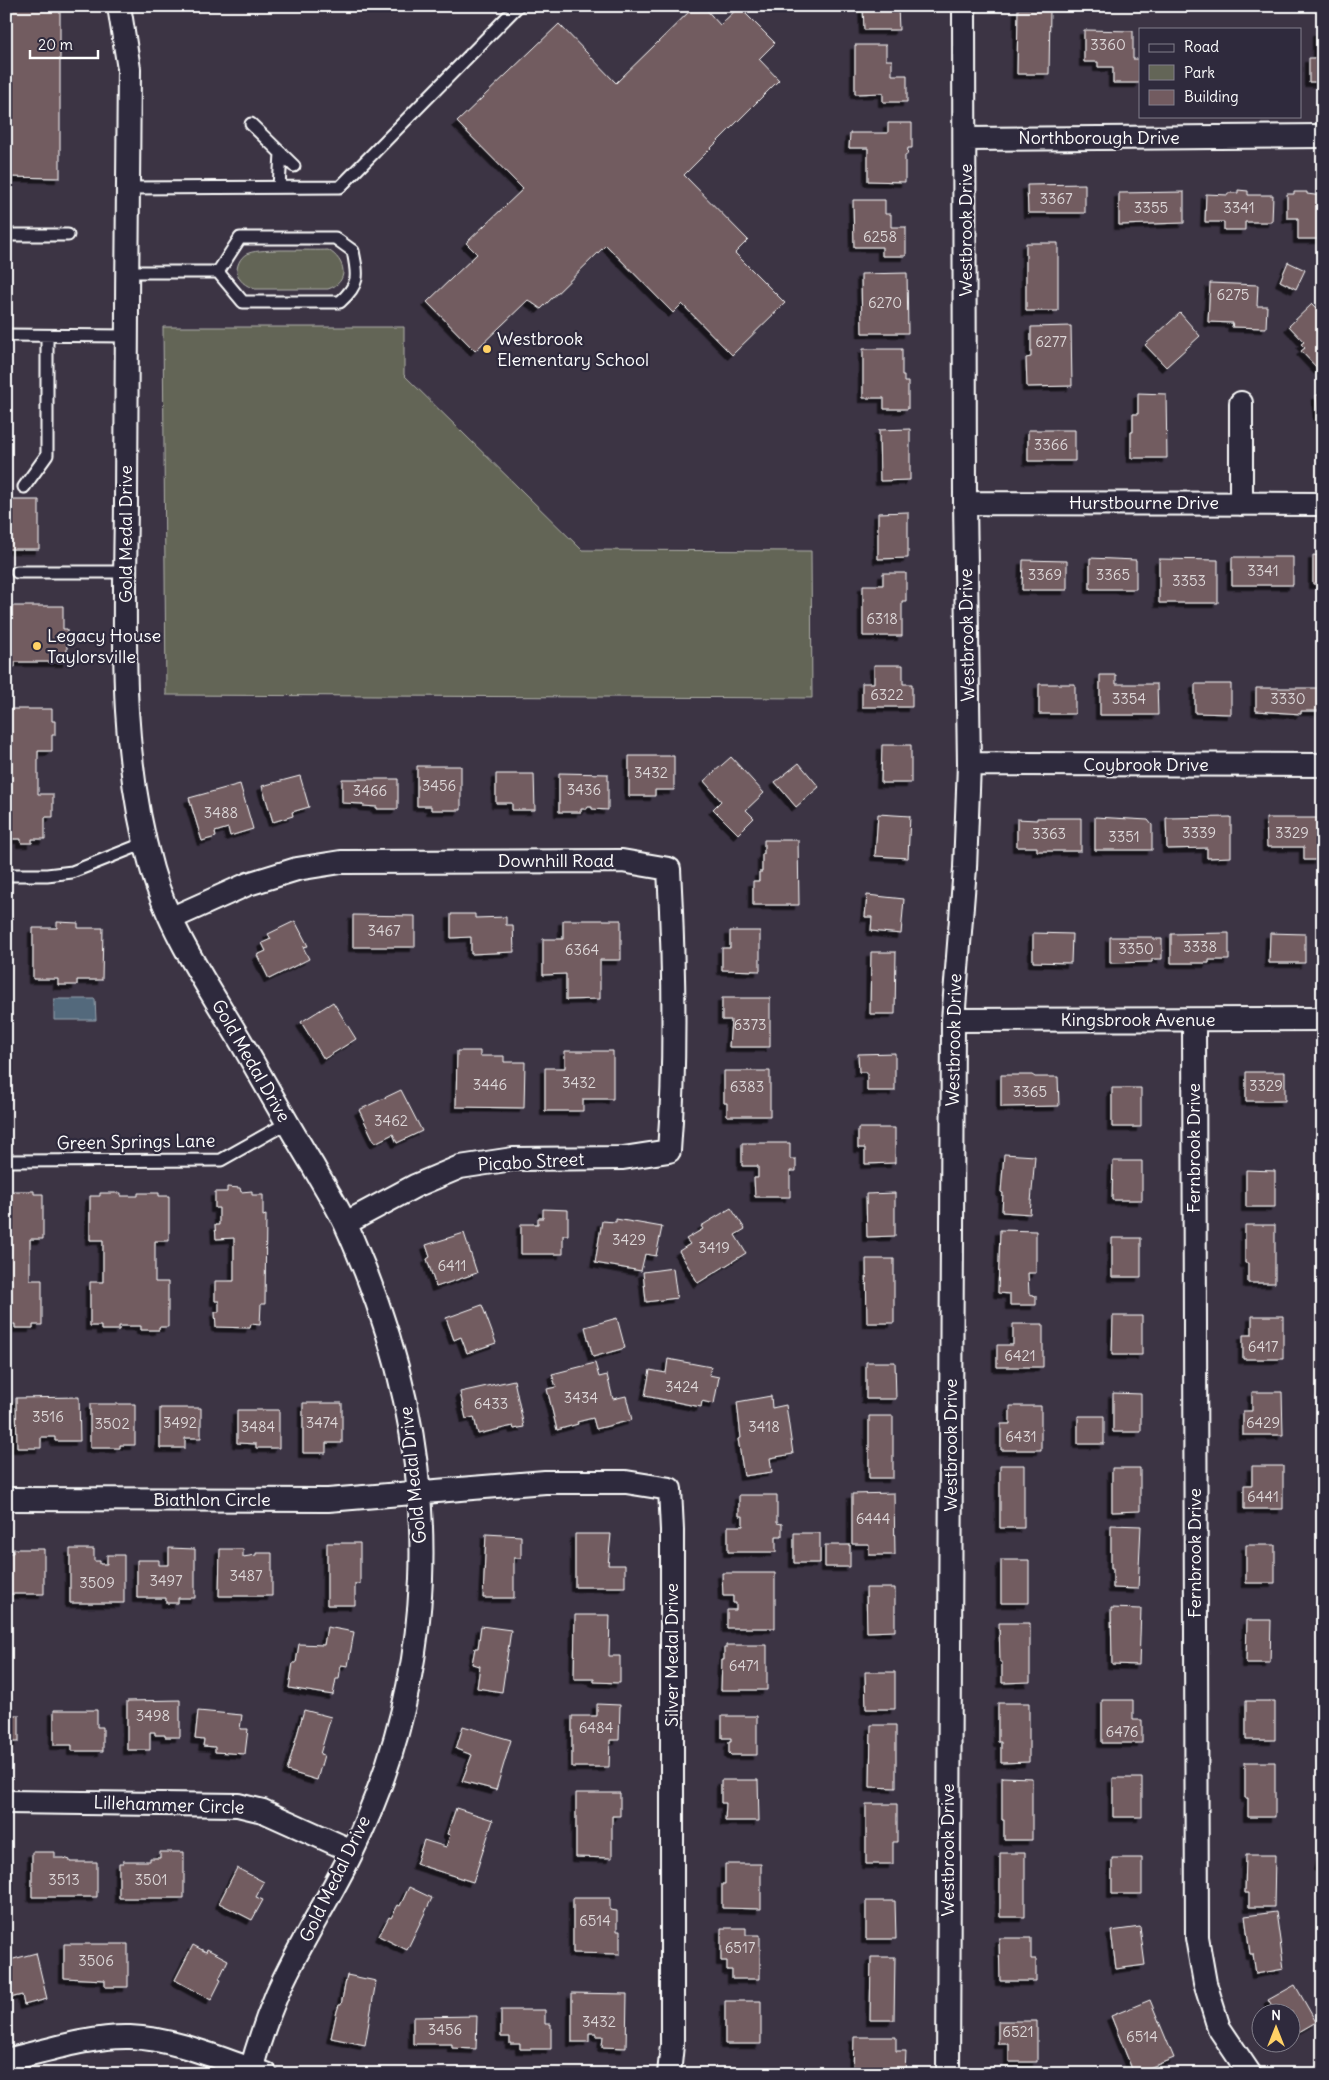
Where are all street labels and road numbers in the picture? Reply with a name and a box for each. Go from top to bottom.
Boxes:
street label: Northborough Drive [1018,126,1180,149]
street label: Westbrook Drive [954,163,977,297]
street label: Gold Medal Drive [114,465,137,603]
street label: Hurstbourne Drive [1069,491,1219,514]
street label: Westbrook Drive [954,568,979,702]
street label: Coybrook Drive [1083,753,1209,776]
street label: Downhill Road [498,849,615,872]
street label: Westbrook Drive [941,973,966,1107]
street label: Gold Medal Drive [207,995,296,1126]
street label: Kingsbrook Avenue [1061,1008,1215,1031]
street label: Fernbrook Drive [1182,1083,1205,1213]
street label: Green Springs Lane [57,1129,215,1154]
street label: Picabo Street [477,1147,585,1176]
street label: Westbrook Drive [939,1378,962,1512]
street label: Gold Medal Drive [394,1405,431,1545]
street label: Biathlon Circle [153,1488,271,1511]
street label: Fernbrook Drive [1183,1488,1206,1618]
street label: Silver Medal Drive [660,1583,683,1727]
street label: Westbrook Drive [936,1783,959,1917]
street label: Lillehammer Circle [93,1790,245,1819]
street label: Gold Medal Drive [294,1812,375,1946]

